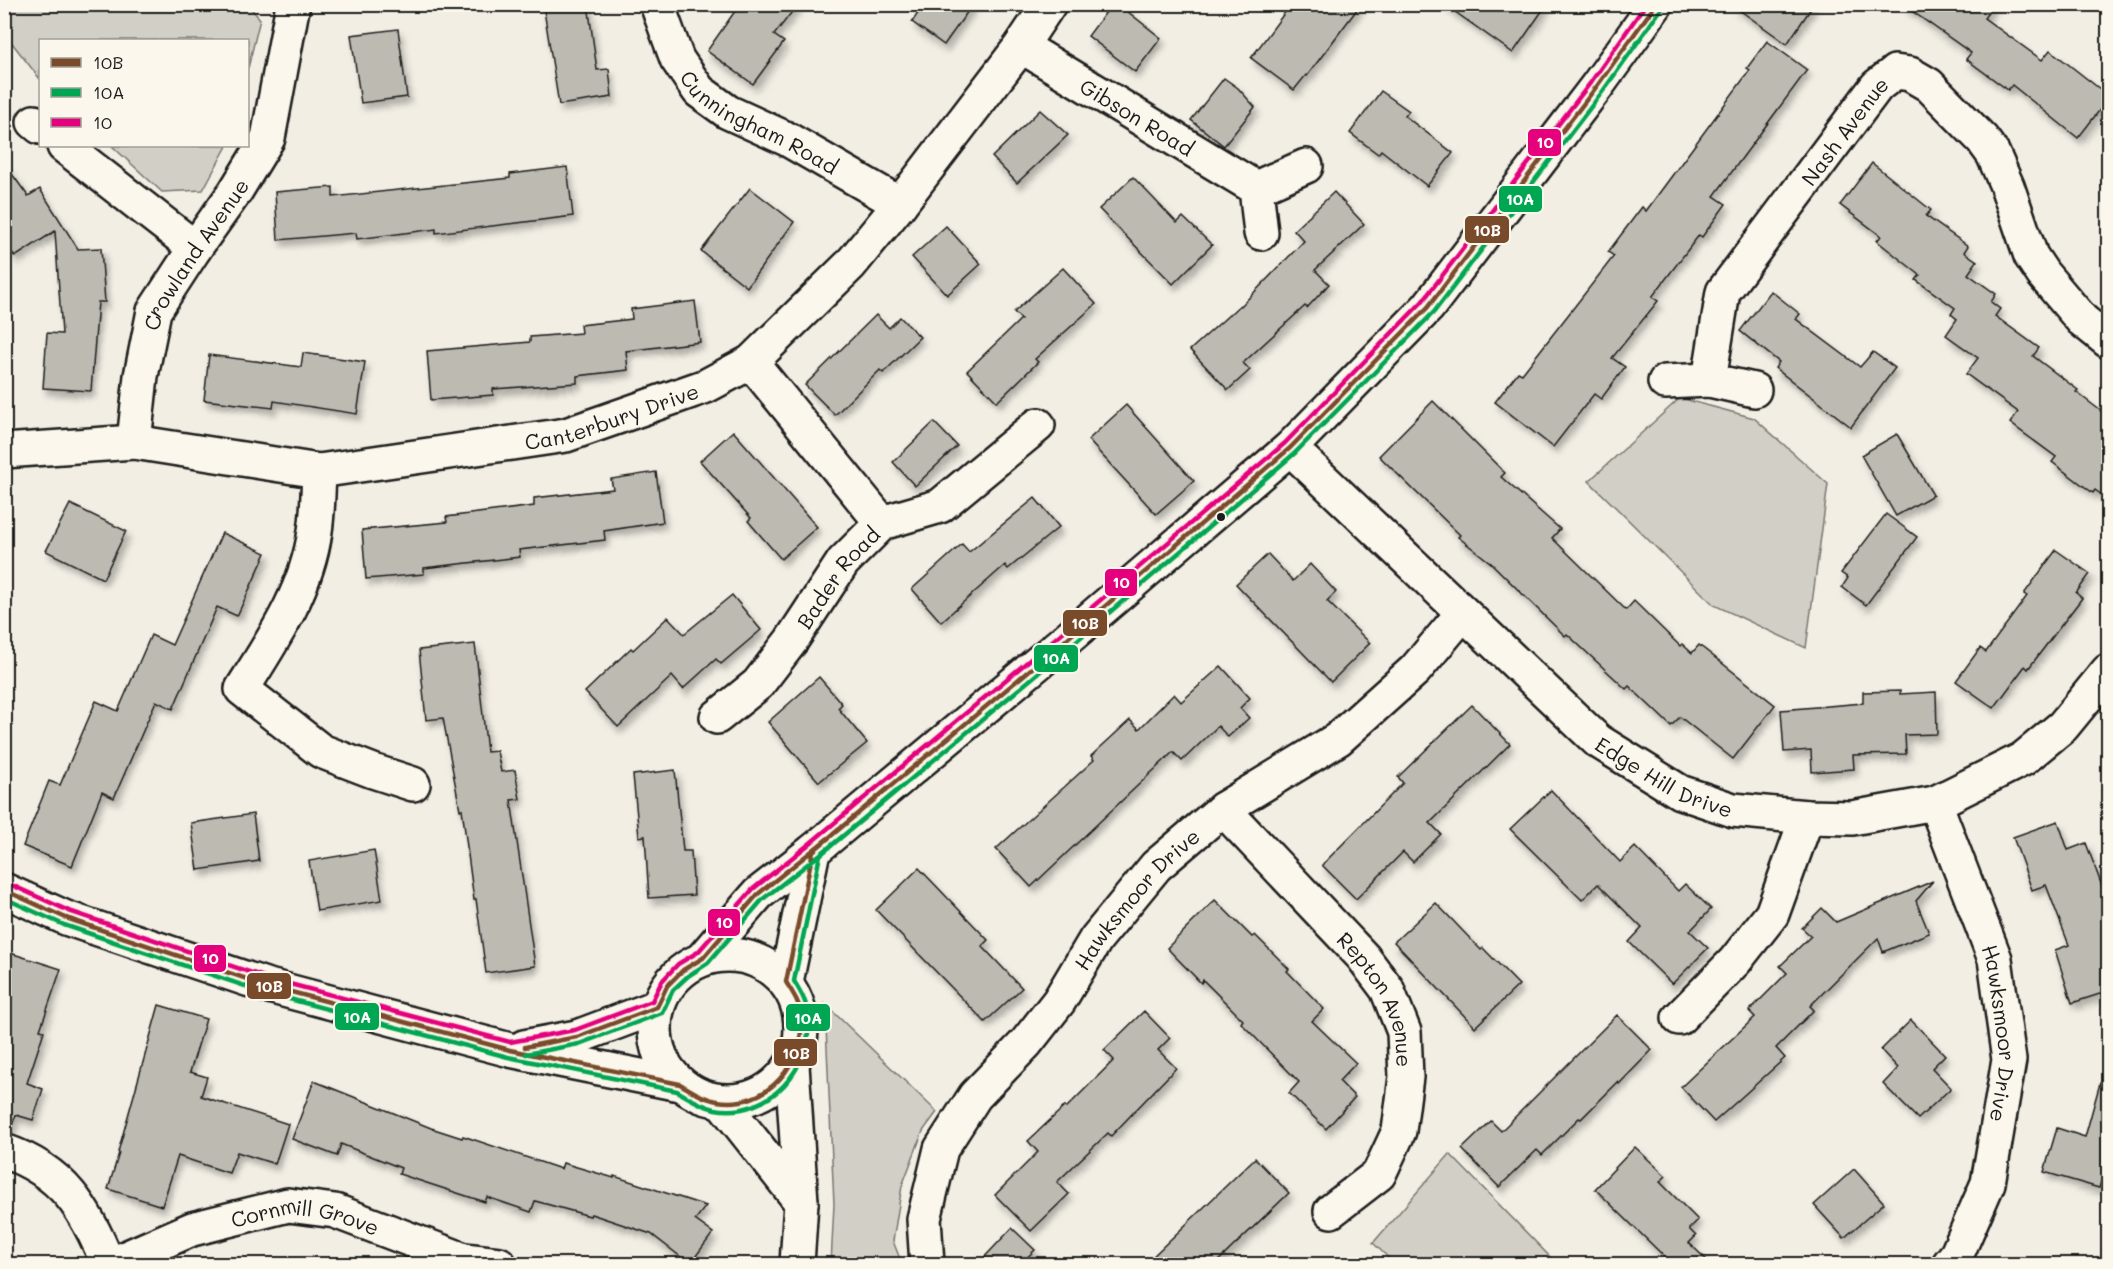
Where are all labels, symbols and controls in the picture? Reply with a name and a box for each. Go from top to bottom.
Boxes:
legend [39,39,249,147]
text: 10B [93,50,123,74]
street label: Cunningham Road [675,65,843,179]
street label: Nash Avenue [1794,69,1893,190]
street label: Gibson Road [1075,71,1199,161]
text: 10A [93,80,125,104]
text: 10 [93,110,112,134]
line badge: 10 [1527,128,1562,157]
text: 10 [1536,131,1554,152]
street label: Crowland Avenue [137,173,254,332]
line badge: 10A [1498,185,1543,213]
text: 10A [1506,188,1534,209]
line badge: 10B [1464,215,1510,244]
text: 10B [1473,219,1501,240]
street label: Canterbury Drive [523,376,702,454]
unlabelled marker [1215,511,1227,523]
street label: Bader Road [790,520,885,633]
line badge: 10 [1104,568,1138,597]
text: 10 [1112,571,1130,592]
line badge: 10B [1062,609,1108,637]
text: 10B [1071,612,1099,633]
line badge: 10A [1033,644,1079,673]
text: 10A [1042,647,1070,668]
street label: Edge Hill Drive [1591,730,1737,823]
street label: Hawksmoor Drive [1067,822,1205,975]
line badge: 10 [707,908,741,937]
text: 10 [715,911,733,932]
street label: Repton Avenue [1332,925,1419,1068]
street label: Hawksmoor Drive [1977,940,2022,1124]
line badge: 10 [193,944,227,973]
text: 10 [201,947,219,968]
line badge: 10B [246,972,292,1000]
text: 10B [255,975,283,996]
line badge: 10A [334,1002,380,1031]
line badge: 10A [785,1003,831,1032]
text: 10A [343,1006,371,1027]
text: 10A [794,1007,822,1028]
line badge: 10B [773,1038,818,1067]
text: 10B [782,1042,810,1063]
street label: Cornmill Grove [228,1190,383,1240]

